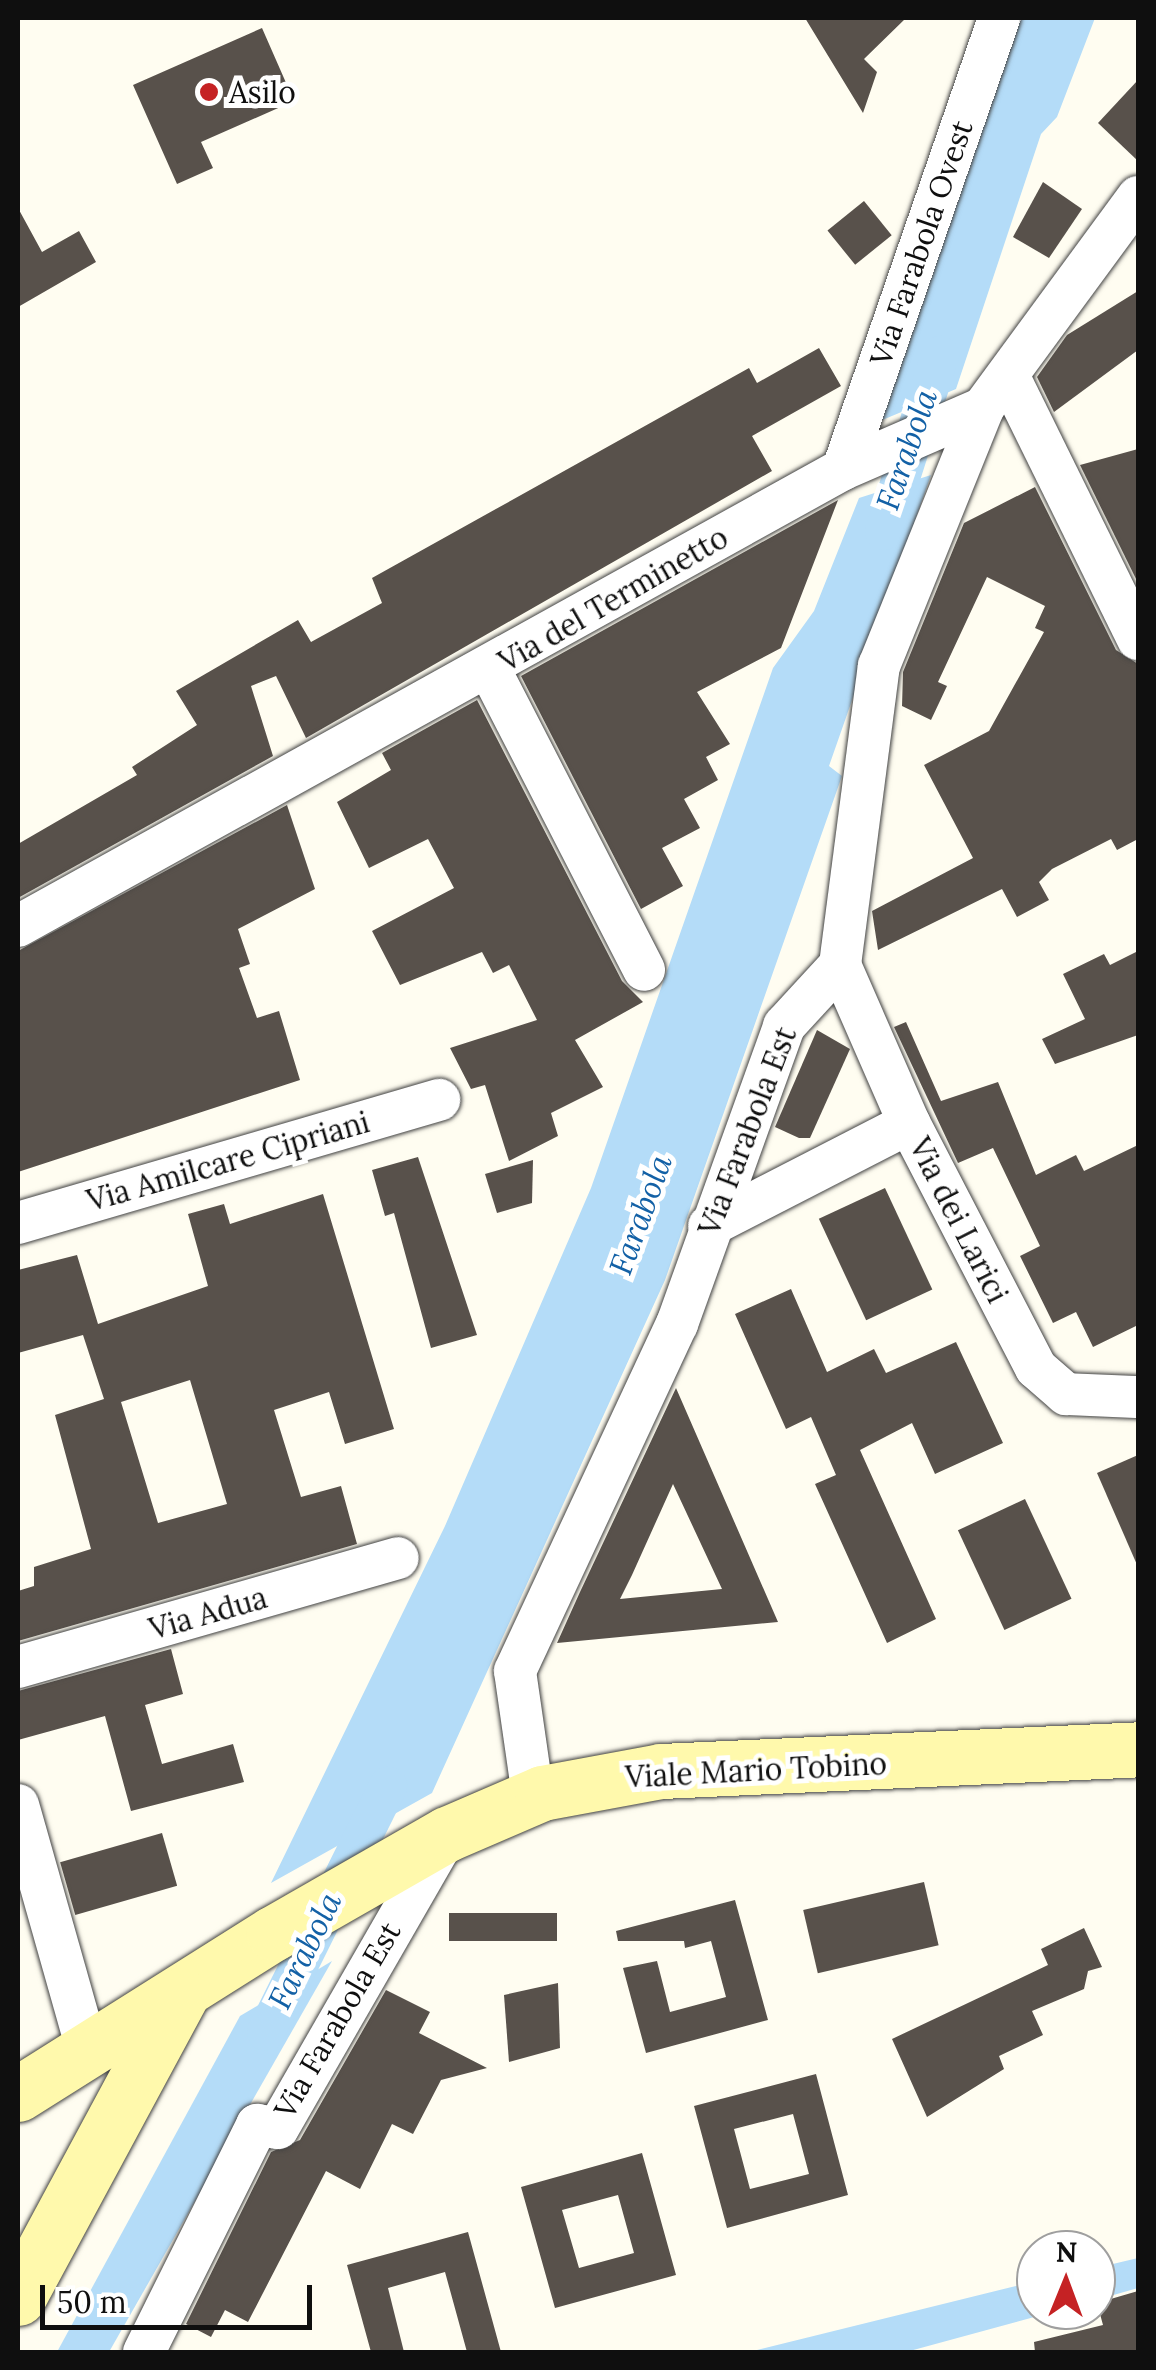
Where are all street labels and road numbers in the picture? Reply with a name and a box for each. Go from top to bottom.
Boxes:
street label: Via Farabola Ovest [862,116,980,370]
street label: Via del Terminetto [492,519,734,679]
street label: Via Farabola Est [691,1022,803,1240]
street label: Via Amilcare Cipriani [83,1103,373,1219]
street label: Via dei Larici [902,1131,1016,1309]
street label: Via Adua [145,1579,271,1647]
street label: Viale Mario Tobino [624,1745,888,1795]
street label: Via Farabola Est [266,1915,408,2125]

